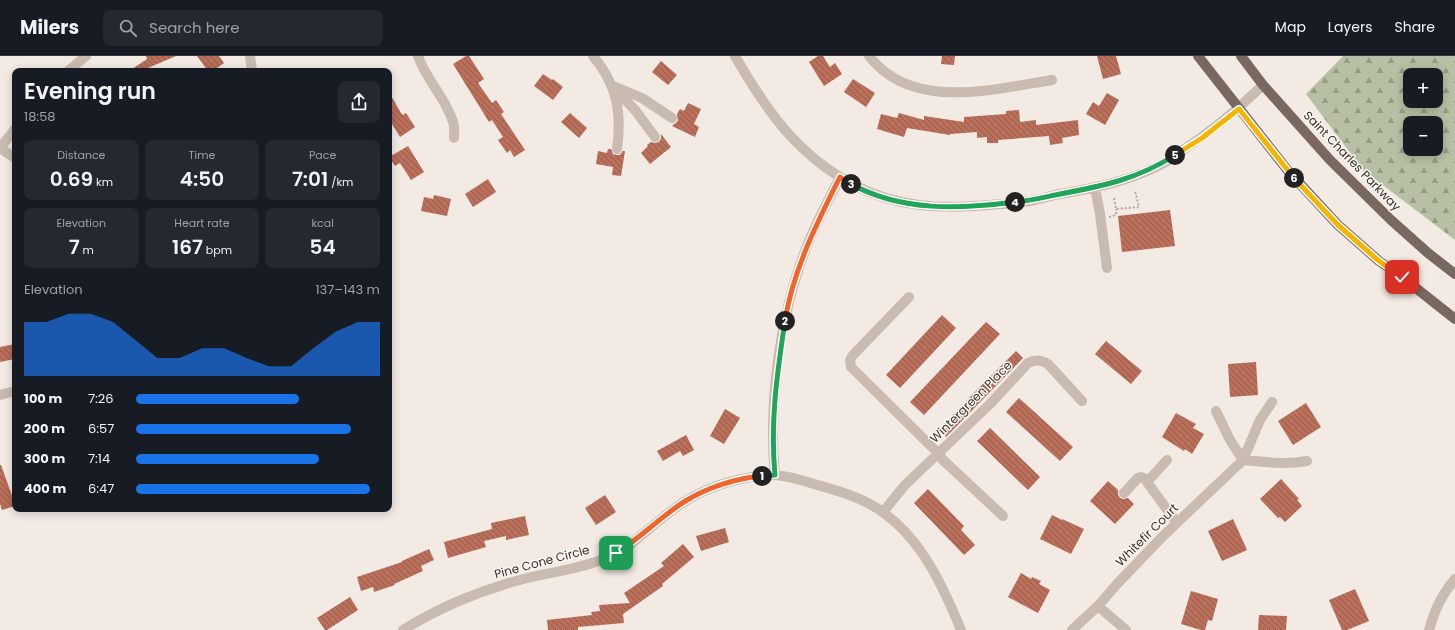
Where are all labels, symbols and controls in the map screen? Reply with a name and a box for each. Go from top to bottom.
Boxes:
search box [103,10,383,46]
text: Milers [20,14,79,41]
icon: search [117,17,139,39]
text: Search here [149,17,239,38]
text: Map [1275,17,1306,37]
text: Layers [1328,17,1372,37]
text: Share [1394,17,1435,37]
map controls [1403,68,1443,156]
button: + [1403,68,1443,108]
text: Evening run [24,76,156,107]
button: share [338,81,380,123]
text: 18:58 [24,107,56,126]
street label: Saint Charles Parkway [1300,107,1405,215]
button: − [1403,116,1443,156]
pin: 5 [1165,145,1185,165]
text: Distance [57,147,105,163]
text: Time [189,147,215,163]
text: Pace [309,147,336,163]
text: 5 [1171,147,1179,163]
text: 0.69 [50,165,93,193]
text: 4:50 [180,165,224,193]
text: 7:01 [292,165,328,193]
pin: 6 [1284,168,1304,188]
text: 6 [1290,170,1298,186]
text: km [93,174,113,190]
text: /km [328,174,353,190]
pin: 3 [841,174,861,194]
text: 3 [848,176,854,192]
pin: 4 [1005,192,1025,212]
text: 4 [1011,194,1019,210]
text: Elevation [57,215,106,231]
text: Heart rate [174,215,230,231]
text: kcal [311,215,334,231]
text: 7 [69,233,80,261]
text: 167 [172,233,203,261]
text: 54 [310,233,336,261]
text: m [80,242,94,258]
text: bpm [203,242,232,258]
pin [1385,260,1419,294]
icon: check [1391,266,1413,288]
text: Elevation [24,280,83,299]
text: 137–143 m [315,280,380,299]
pin: 2 [775,311,795,331]
text: 2 [782,313,788,329]
street label: Wintergreen Place [926,357,1015,446]
text: 100 m [24,389,62,408]
text: 7:26 [88,389,114,408]
text: 200 m [24,419,65,438]
text: 6:57 [88,419,114,438]
text: 300 m [24,449,65,468]
text: 7:14 [88,449,110,468]
pin: 1 [752,466,772,486]
text: 1 [760,468,764,484]
text: 400 m [24,479,66,498]
text: 6:47 [88,479,114,498]
street label: Whitefir Court [1112,500,1182,570]
pin [599,536,633,570]
street label: Pine Cone Circle [492,541,591,582]
icon: arrive [605,542,627,564]

